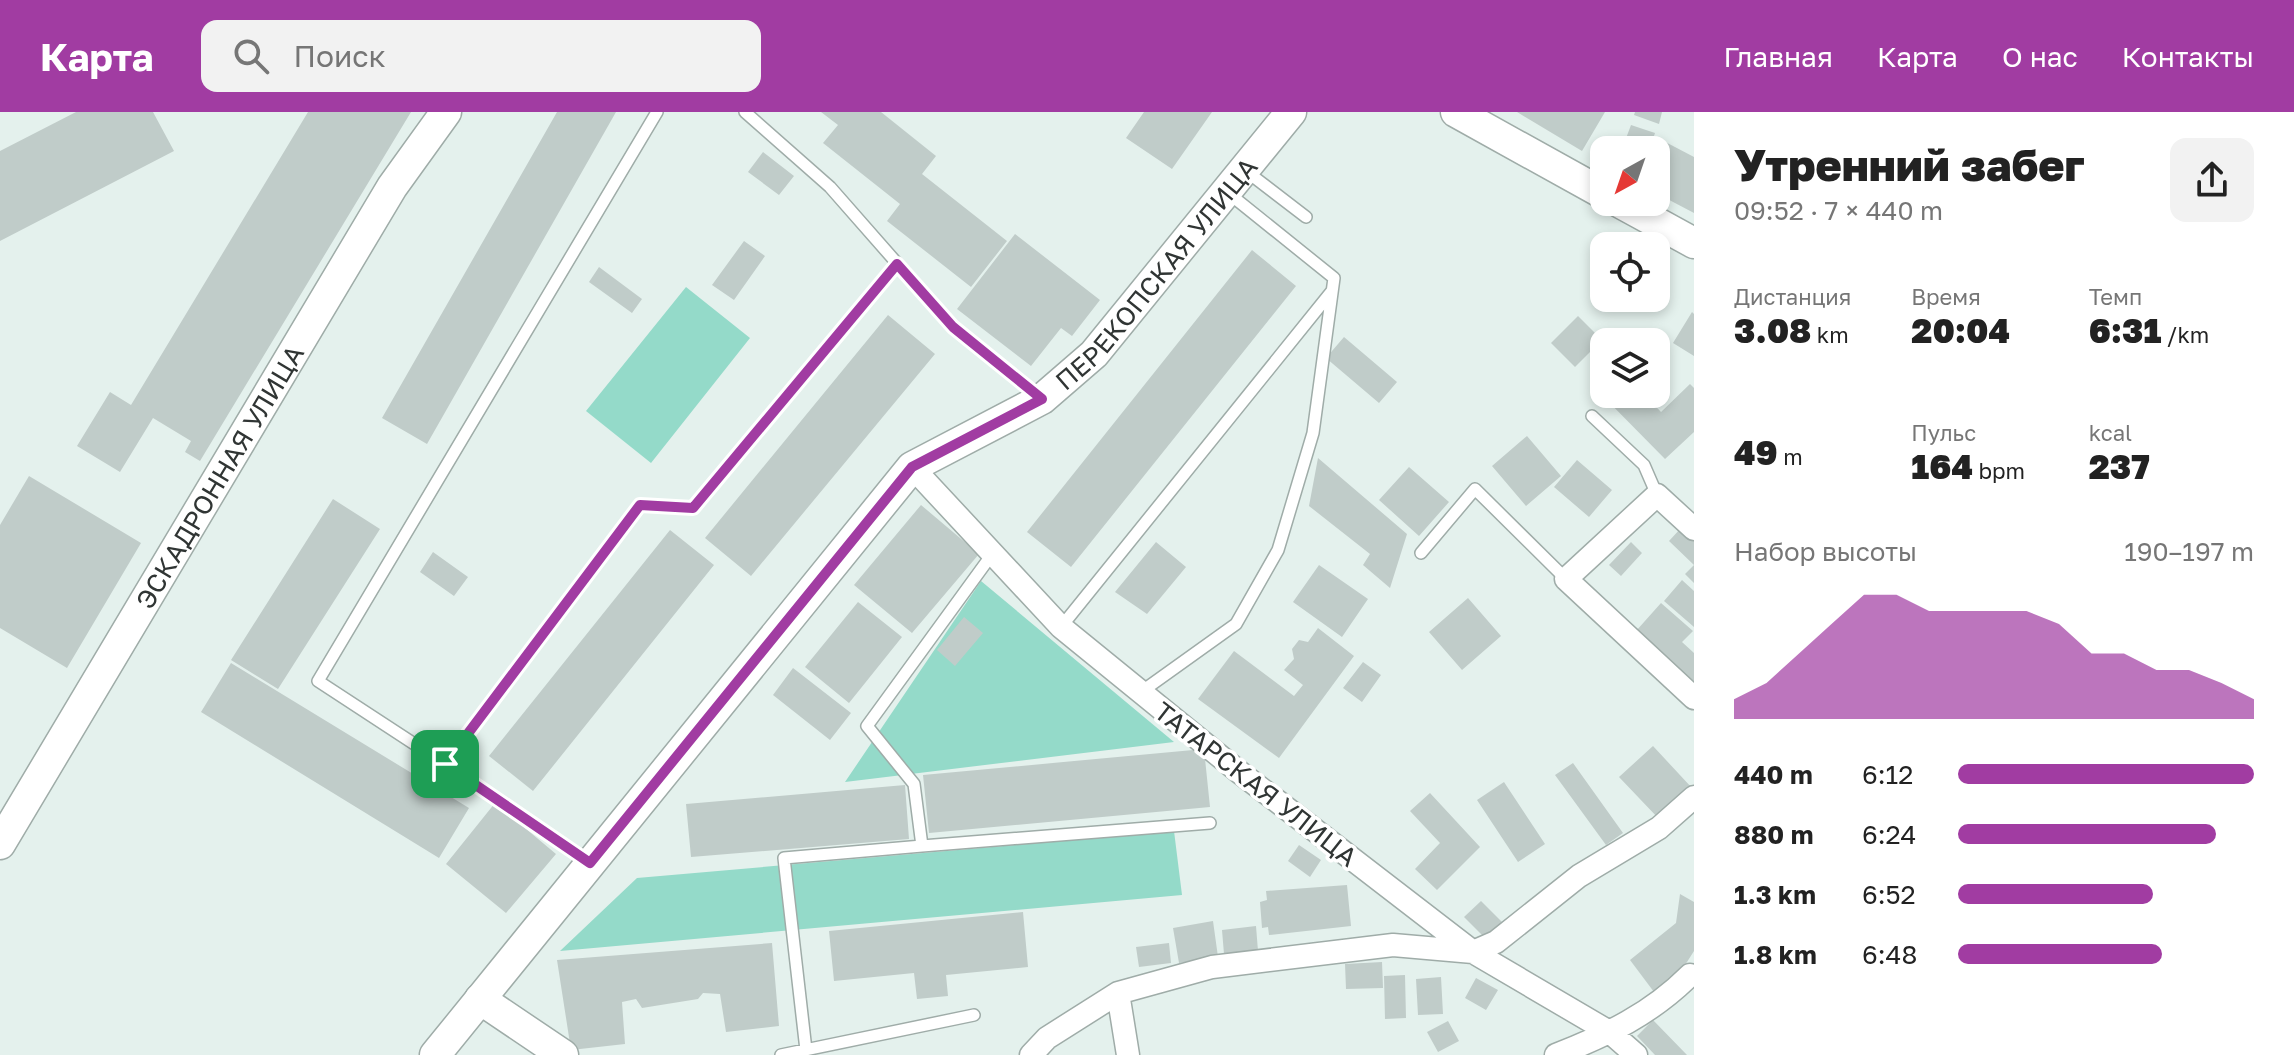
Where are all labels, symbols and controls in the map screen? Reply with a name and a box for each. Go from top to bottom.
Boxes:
search box [201,20,761,92]
text: Карта [40,34,153,79]
icon: search [229,34,273,78]
text: Поиск [293,38,386,74]
text: Главная [1723,40,1833,73]
text: Карта [1877,40,1958,73]
text: О нас [2002,40,2078,73]
text: Контакты [2122,40,2254,73]
north arrow [1590,136,1670,216]
map controls [1590,136,1670,408]
text: Утренний забег [1734,138,2085,191]
button: share [2170,138,2254,222]
street label: ПЕРЕКОПСКАЯ УЛИЦА [1049,151,1263,396]
text: 09:52 · 7 × 440 m [1734,195,1943,226]
button: locate [1590,232,1670,312]
text: Дистанция [1734,283,1851,310]
text: Время [1911,283,1981,310]
text: Темп [2089,283,2142,310]
text: 3.08 [1734,310,1811,350]
text: 20:04 [1911,310,2010,350]
text: 6:31 [2089,310,2161,350]
text: km [1811,321,1849,348]
text: /km [2161,321,2209,348]
button: layers [1590,328,1670,408]
street label: ЭСКАДРОННАЯ УЛИЦА [129,339,310,614]
text: Пульс [1911,419,1976,446]
text: kcal [2089,419,2132,446]
text: 49 [1734,432,1778,472]
text: m [1778,443,1803,470]
text: 164 [1911,446,1973,486]
text: 237 [2089,446,2150,486]
text: bpm [1973,457,2025,484]
text: Набор высоты [1734,536,1917,567]
text: 190–197 m [2124,536,2254,567]
street label: ТАТАРСКАЯ УЛИЦА [1149,695,1363,873]
pin [411,730,479,798]
icon: arrive [423,742,467,786]
text: 440 m [1734,759,1813,790]
text: 6:12 [1862,759,1913,790]
text: 880 m [1734,819,1813,850]
text: 6:24 [1862,819,1916,850]
text: 1.3 km [1734,879,1816,910]
text: 6:52 [1862,879,1916,910]
text: 1.8 km [1734,939,1817,970]
text: 6:48 [1862,939,1917,970]

